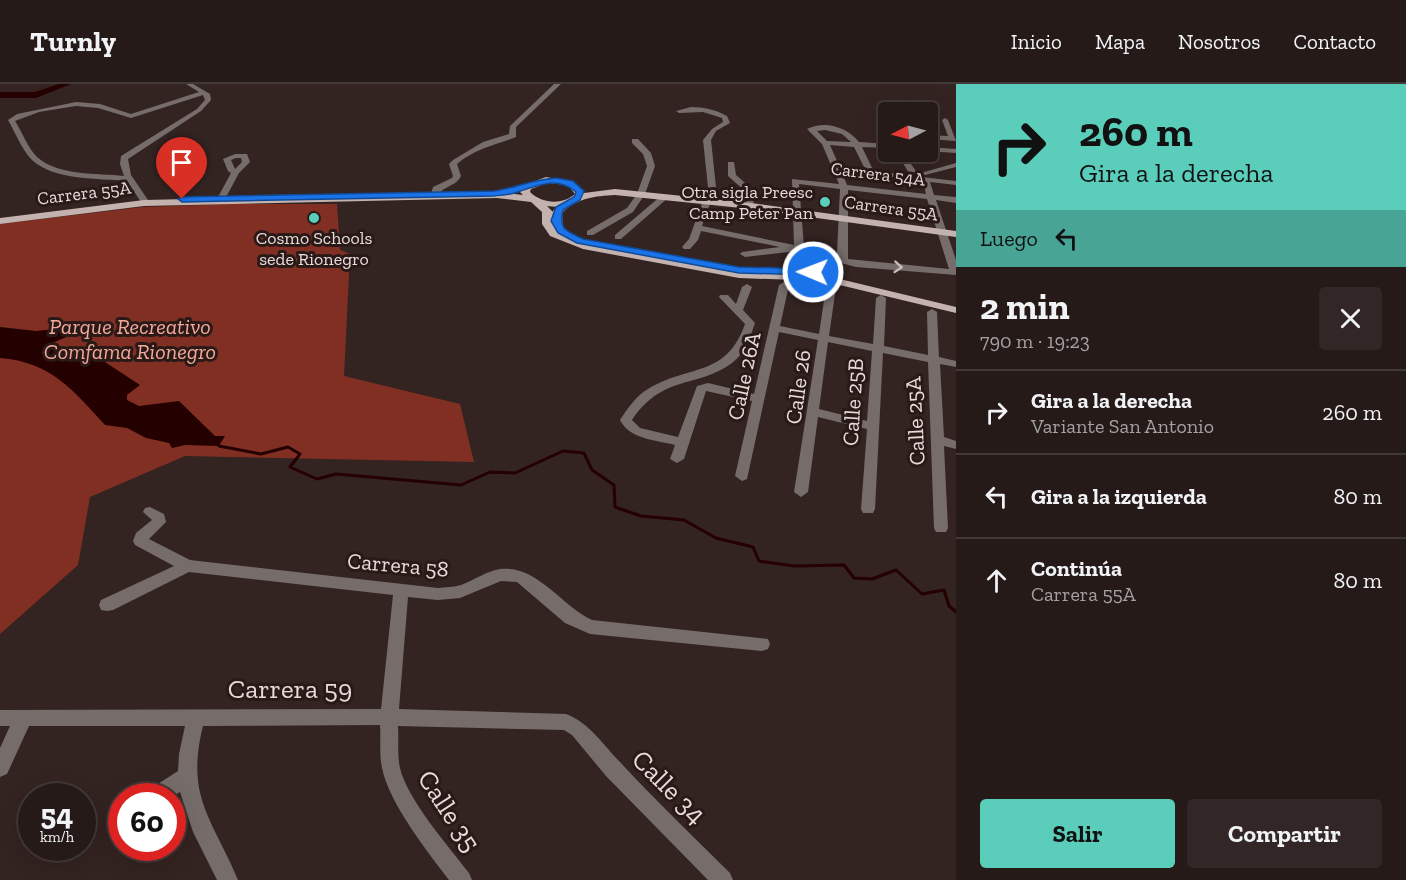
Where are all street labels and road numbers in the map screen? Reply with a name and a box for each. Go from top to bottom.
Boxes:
street label: Carrera 54A [830,157,927,191]
street label: Carrera 55A [36,176,132,210]
street label: Carrera 55A [843,191,940,226]
street label: Calle 26A [722,329,767,422]
street label: Calle 26 [779,348,817,426]
street label: Calle 25B [836,357,870,447]
street label: Calle 25A [899,375,931,466]
street label: Carrera 58 [346,547,450,583]
street label: Carrera 59 [228,673,352,705]
street label: Calle 34 [625,743,713,831]
street label: Calle 35 [411,764,487,858]

